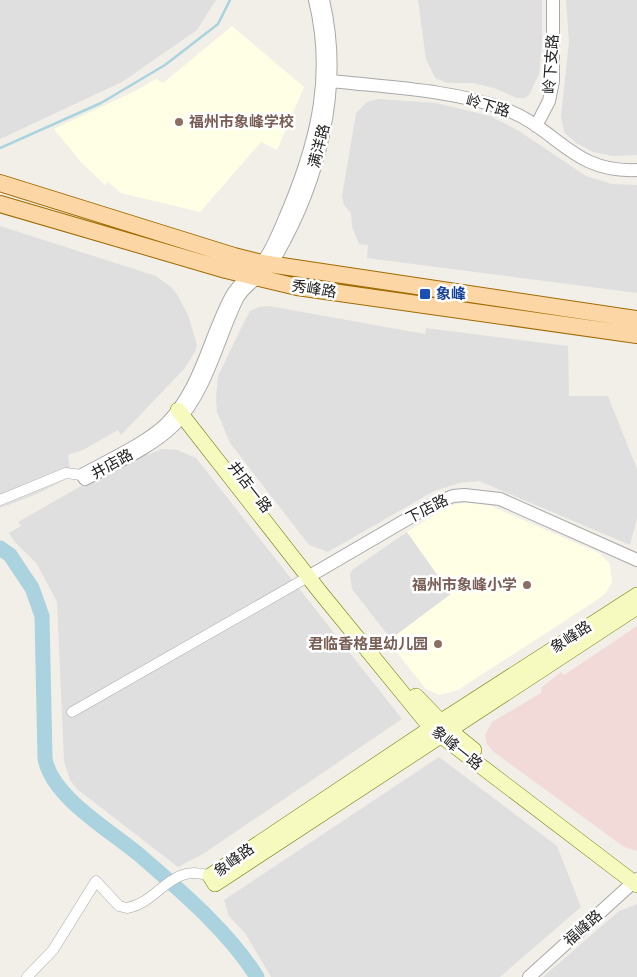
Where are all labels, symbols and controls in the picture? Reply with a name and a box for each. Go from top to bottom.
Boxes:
street label: 岭下支路 [540,33,562,95]
street label: 岭下路 [464,91,512,121]
place label: 福州市象峰学校 [189,113,294,131]
marker: 福州市象峰学校 [173,116,185,128]
street label: 满洋路 [305,122,333,170]
street label: 秀峰路 [290,277,338,301]
place label: 象峰 [436,285,466,303]
marker: 象峰 [418,287,432,301]
street label: 井店路 [88,445,136,483]
street label: 井店一路 [224,458,276,516]
street label: 下店路 [403,491,451,527]
place label: 福州市象峰小学 [412,576,517,594]
marker: 福州市象峰小学 [521,579,533,591]
street label: 象峰路 [547,617,595,657]
place label: 君临香格里幼儿园 [308,635,428,653]
marker: 君临香格里幼儿园 [432,638,444,650]
street label: 象峰一路 [428,722,486,774]
street label: 象峰路 [211,839,257,881]
street label: 福峰路 [560,906,606,950]

